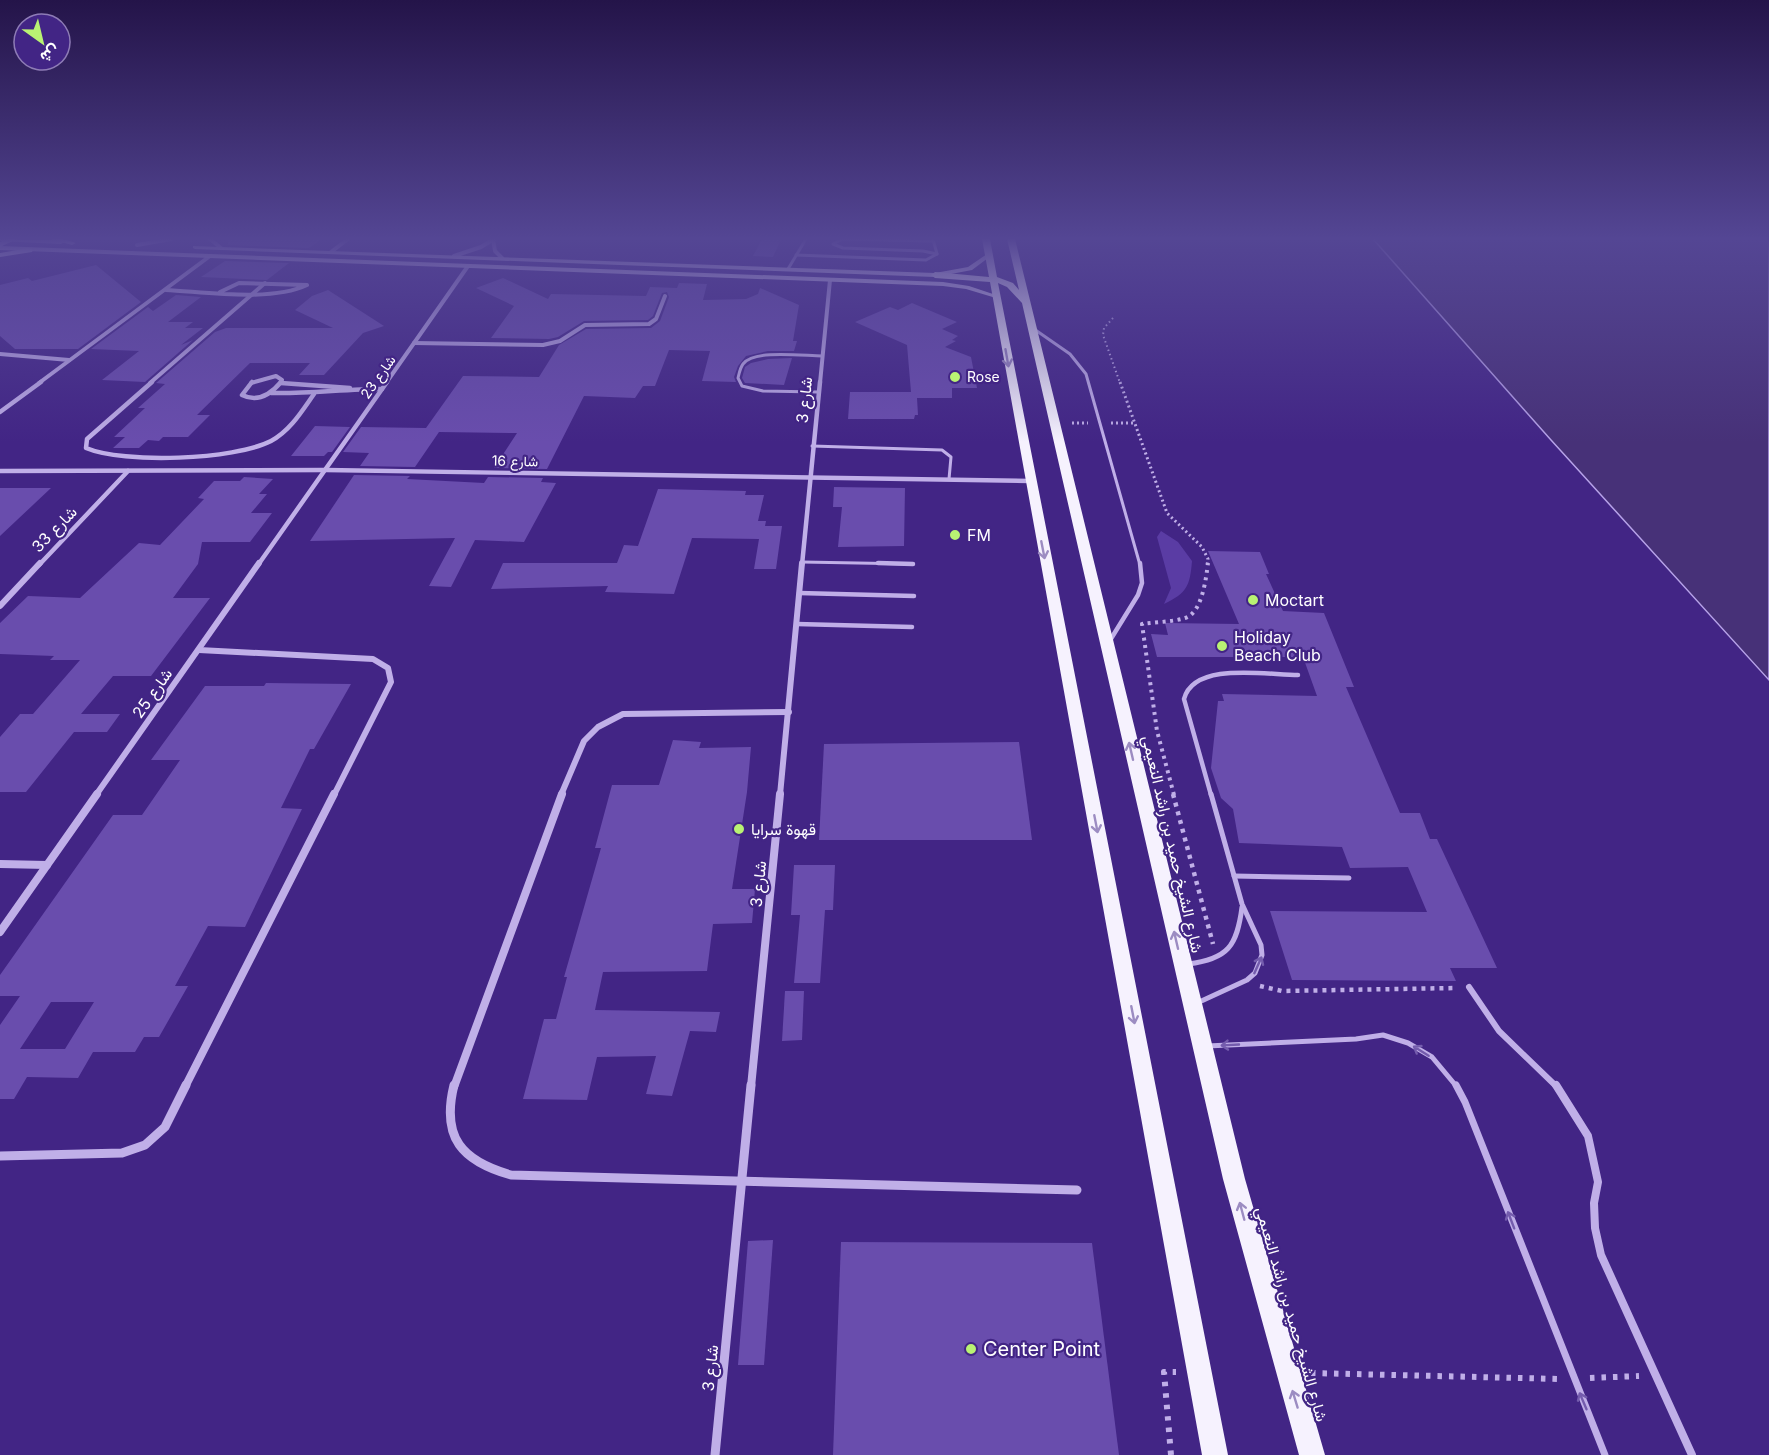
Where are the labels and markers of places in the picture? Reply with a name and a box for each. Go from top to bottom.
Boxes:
place label: Rose [967,368,1000,385]
marker: Rose [948,370,962,384]
place label: FM [967,525,991,545]
marker: FM [948,528,962,542]
place label: Moctart [1265,590,1324,610]
marker: Moctart [1246,593,1260,607]
place label: Holiday Beach Club [1234,627,1321,665]
marker: Holiday Beach Club [1215,639,1229,653]
place label: قهوة سرايا [751,819,816,840]
marker: قهوة سرايا [732,822,746,836]
place label: Center Point [983,1337,1101,1361]
marker: Center Point [964,1342,978,1356]

